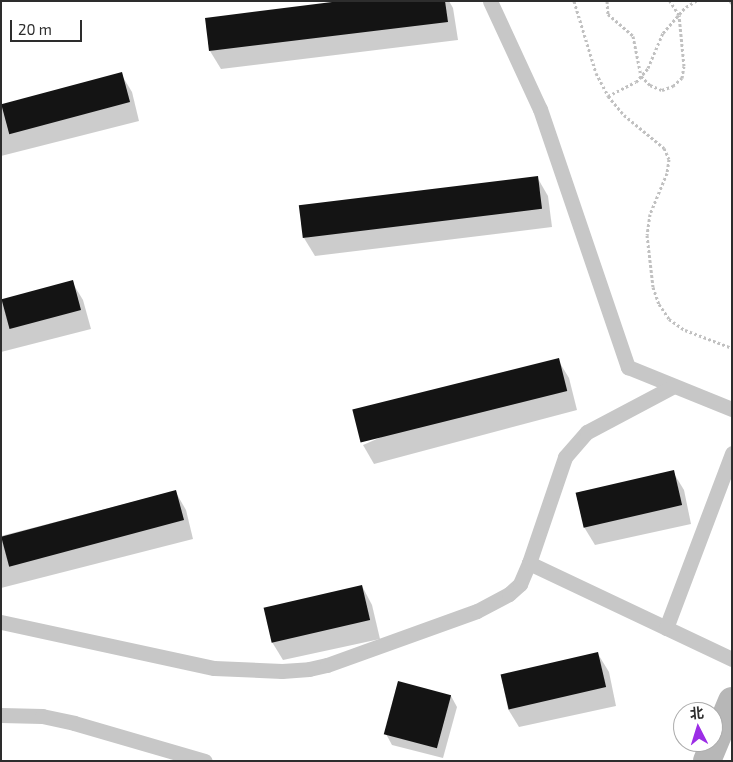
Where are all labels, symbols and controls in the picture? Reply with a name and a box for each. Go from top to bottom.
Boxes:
scale bar [12,10,85,42]
text: 20 m [18,20,52,38]
north arrow [673,702,723,752]
text: 北 [689,703,704,722]

